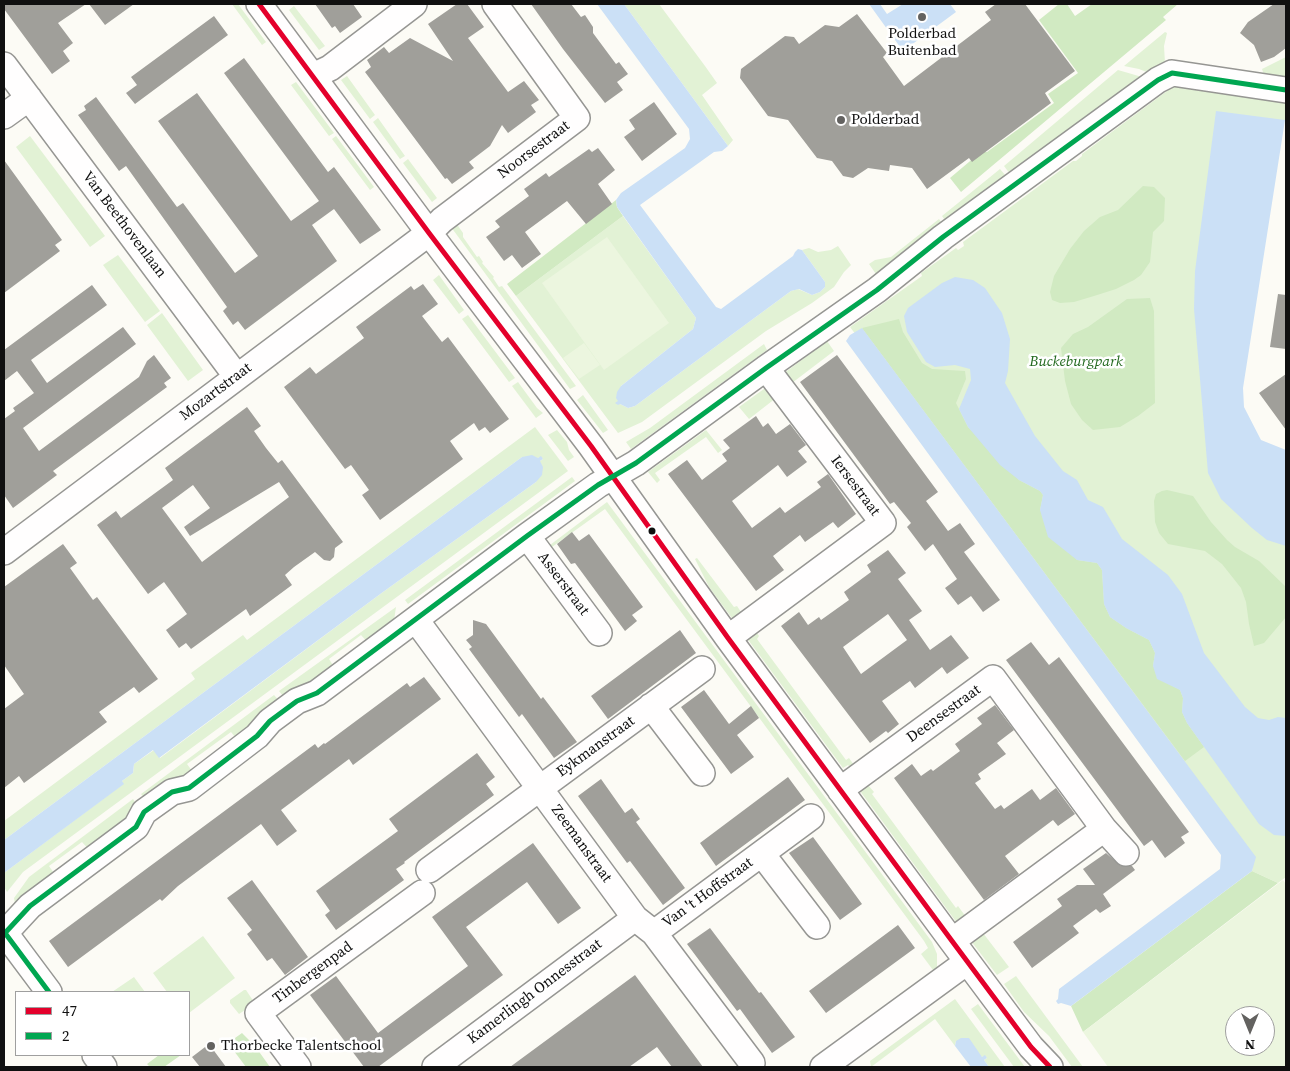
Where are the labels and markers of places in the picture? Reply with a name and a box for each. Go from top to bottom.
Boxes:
marker: Polderbad Buitenbad [916,11,928,23]
place label: Polderbad Buitenbad [888,25,956,60]
place label: Polderbad [851,111,919,129]
marker: Polderbad [835,114,847,126]
unlabelled marker [647,526,657,536]
place label: Thorbecke Talentschool [221,1037,382,1055]
marker: Thorbecke Talentschool [205,1040,217,1052]

